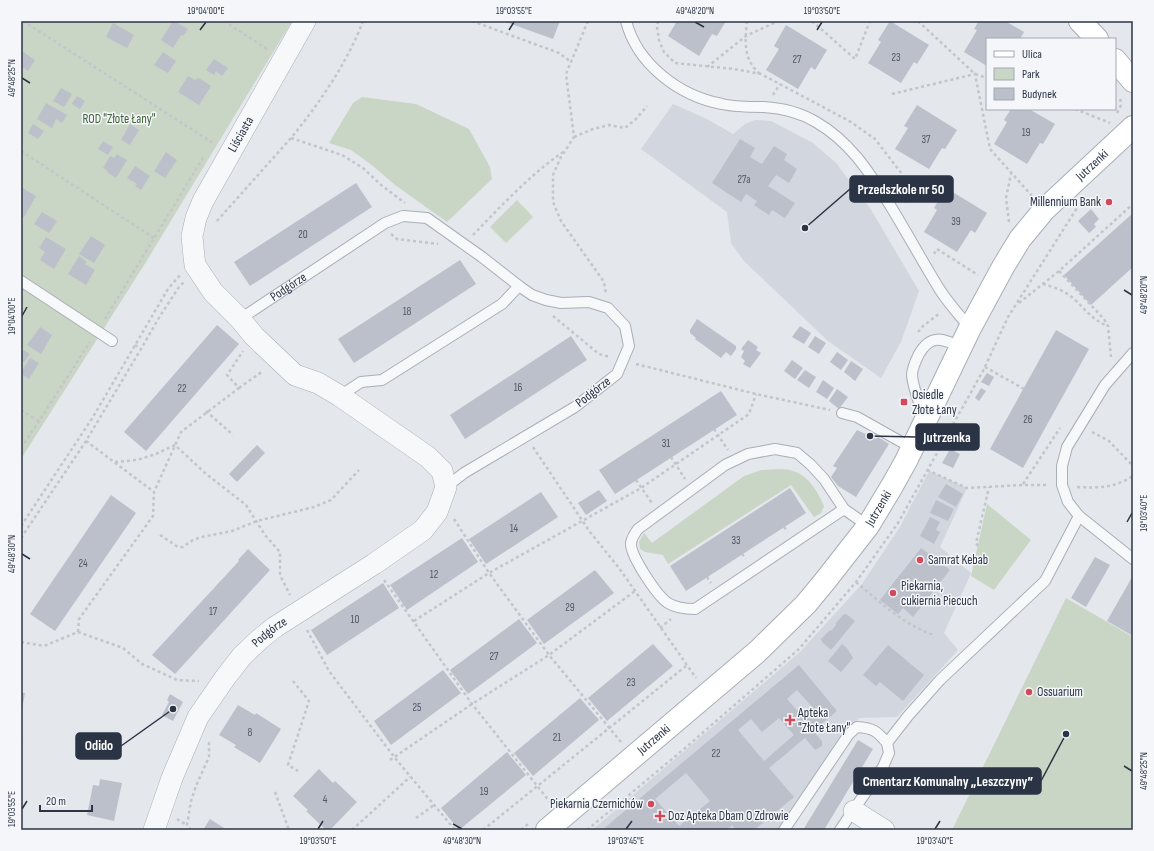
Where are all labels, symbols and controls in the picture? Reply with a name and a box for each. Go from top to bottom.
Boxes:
text: 19°04'00"E [187,5,225,17]
text: 19°03'55"E [496,5,532,17]
text: 49°48'20"N [676,5,714,17]
text: 19°03'50"E [804,5,840,17]
legend [986,38,1116,110]
text: Ulica [1022,47,1042,62]
house number: 23 [891,51,901,64]
house number: 27 [793,53,802,66]
text: 49°48'25"N [6,59,18,97]
text: Park [1022,67,1040,82]
text: Budynek [1022,87,1057,102]
park label: ROD "Złote Łany" [82,111,156,127]
street label: Liściasta [224,114,257,155]
house number: 19 [1022,126,1030,139]
house number: 37 [921,133,931,146]
street label: Jutrzenki [1072,146,1112,185]
house number: 27a [737,173,751,186]
callout: Przedszkole nr 50 [850,176,953,202]
text: Przedszkole nr 50 [858,181,945,198]
place label: Millennium Bank [1030,194,1101,210]
marker: Millennium Bank [1104,197,1114,207]
house number: 39 [951,215,961,228]
house number: 20 [298,228,308,241]
street label: Podgórze [267,269,310,305]
text: 49°48'20"N [1138,276,1150,314]
text: 19°04'00"E [6,297,18,335]
house number: 18 [403,305,412,318]
street label: Podgórze [572,373,614,411]
house number: 16 [514,381,523,394]
house number: 22 [177,382,187,395]
place label: Osiedle Złote Łany [912,387,957,418]
marker: Osiedle Złote Łany [899,397,909,407]
house number: 26 [1023,413,1033,426]
callout: Jutrzenka [916,424,979,450]
text: Jutrzenka [922,429,971,446]
house number: 31 [662,437,670,450]
street label: Jutrzenki [861,488,895,530]
text: 19°03'40"E [1138,495,1150,531]
house number: 14 [510,522,519,535]
house number: 33 [731,534,741,547]
text: 49°48'30"N [6,535,18,573]
place label: Samrat Kebab [928,552,988,568]
marker: Samrat Kebab [915,555,925,565]
house number: 24 [78,557,88,570]
house number: 12 [430,568,439,581]
place label: Piekarnia, cukiernia Piecuch [901,578,978,609]
marker: Piekarnia, cukiernia Piecuch [888,588,898,598]
house number: 29 [565,601,575,614]
house number: 17 [209,605,218,618]
street label: Podgórze [248,613,290,651]
house number: 10 [351,613,359,626]
house number: 27 [490,650,499,663]
house number: 23 [626,676,636,689]
place label: Ossuarium [1037,684,1083,700]
marker: Ossuarium [1024,687,1034,697]
house number: 25 [413,701,421,714]
place label: Apteka "Złote Łany" [797,705,851,736]
marker: Apteka "Złote Łany" [785,715,795,725]
street label: Jutrzenki [633,721,674,759]
house number: 8 [248,726,253,739]
house number: 21 [553,731,561,744]
callout: Odido [76,733,121,759]
text: Odido [85,737,113,754]
house number: 22 [711,747,721,760]
text: 49°48'25"N [1138,752,1150,790]
callout: Cmentarz Komunalny „Leszczyny” [854,768,1041,794]
text: Cmentarz Komunalny „Leszczyny” [863,773,1034,790]
house number: 19 [480,785,488,798]
scale bar [40,787,92,813]
text: 19°03'55"E [6,791,18,827]
house number: 4 [323,793,328,806]
text: 20 m [46,794,66,809]
place label: Piekarnia Czernichów [550,796,644,812]
marker: Piekarnia Czernichów [646,799,656,809]
place label: Doz Apteka Dbam O Zdrowie [668,808,789,824]
marker: Doz Apteka Dbam O Zdrowie [655,811,665,821]
text: 19°03'50"E [300,835,336,847]
text: 49°48'30"N [443,835,481,847]
text: 19°03'45"E [608,835,644,847]
text: 19°03'40"E [917,835,953,847]

